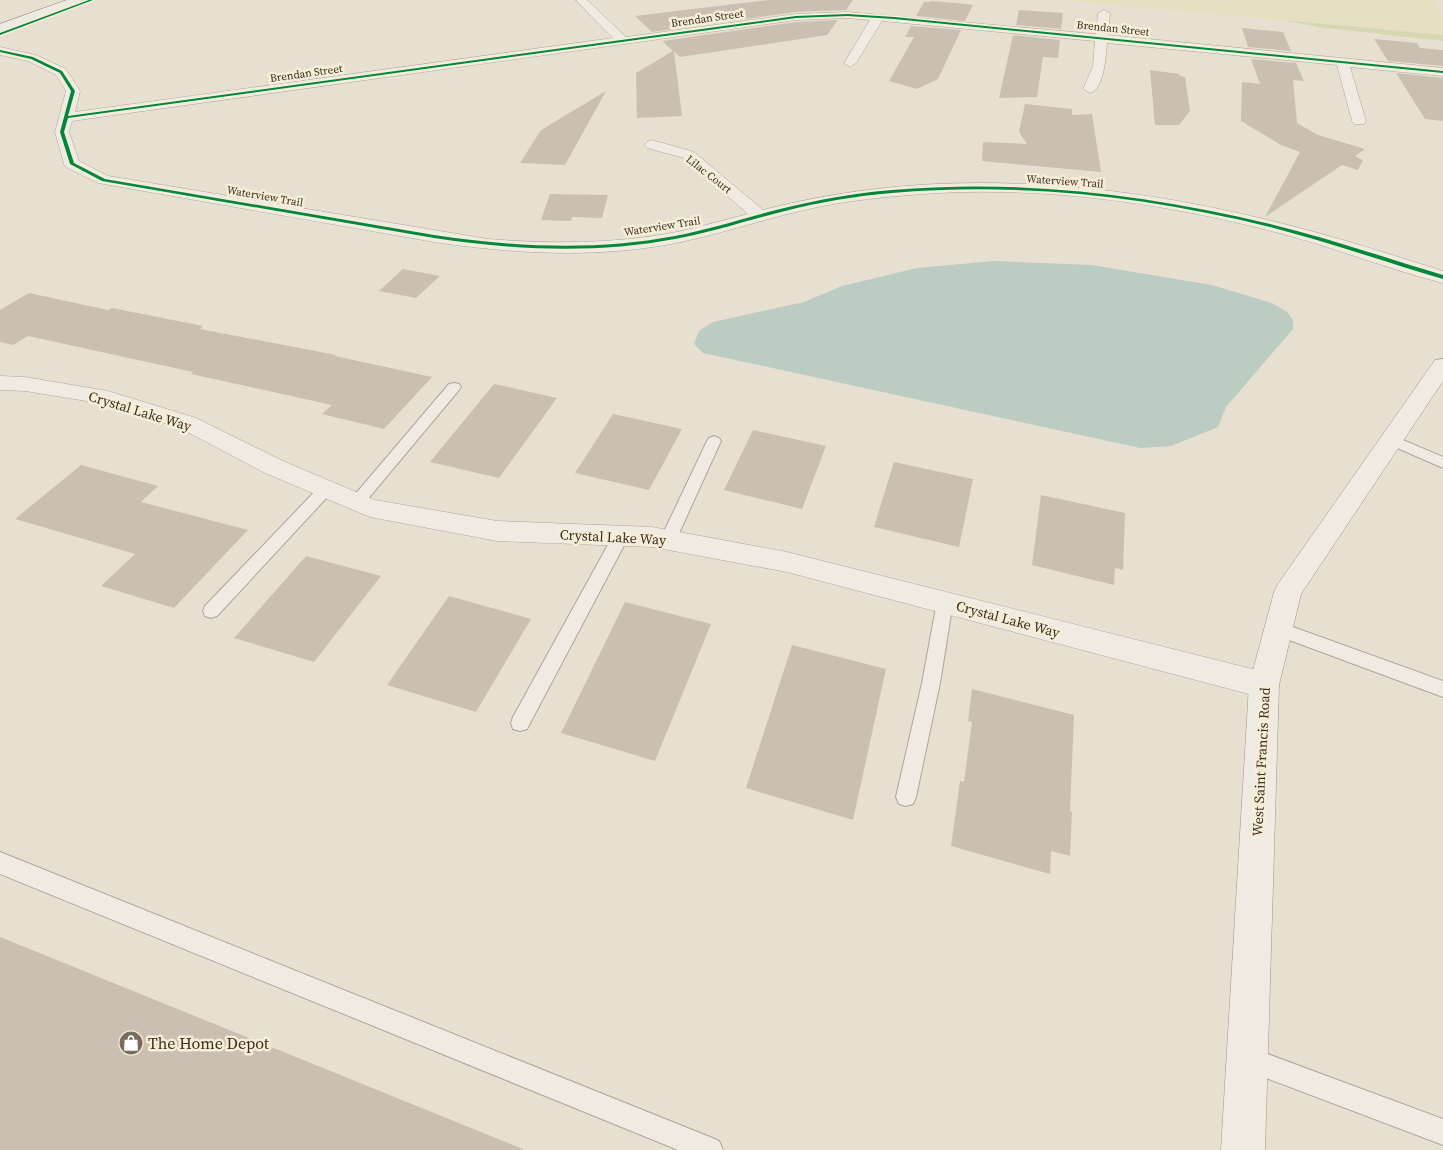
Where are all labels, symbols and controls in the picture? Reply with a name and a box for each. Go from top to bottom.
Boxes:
street label: Brendan Street [670,6,745,31]
street label: Brendan Street [1076,17,1150,40]
street label: Brendan Street [269,61,344,86]
street label: Lilac Court [683,152,735,197]
street label: Waterview Trail [1026,171,1104,192]
street label: Waterview Trail [225,182,304,211]
street label: Waterview Trail [623,213,702,240]
street label: Crystal Lake Way [86,386,195,436]
street label: Crystal Lake Way [559,524,668,550]
street label: Crystal Lake Way [954,596,1063,643]
street label: West Saint Francis Road [1247,687,1275,837]
shop icon: The Home Depot [118,1030,144,1056]
place label: The Home Depot [148,1032,270,1054]

